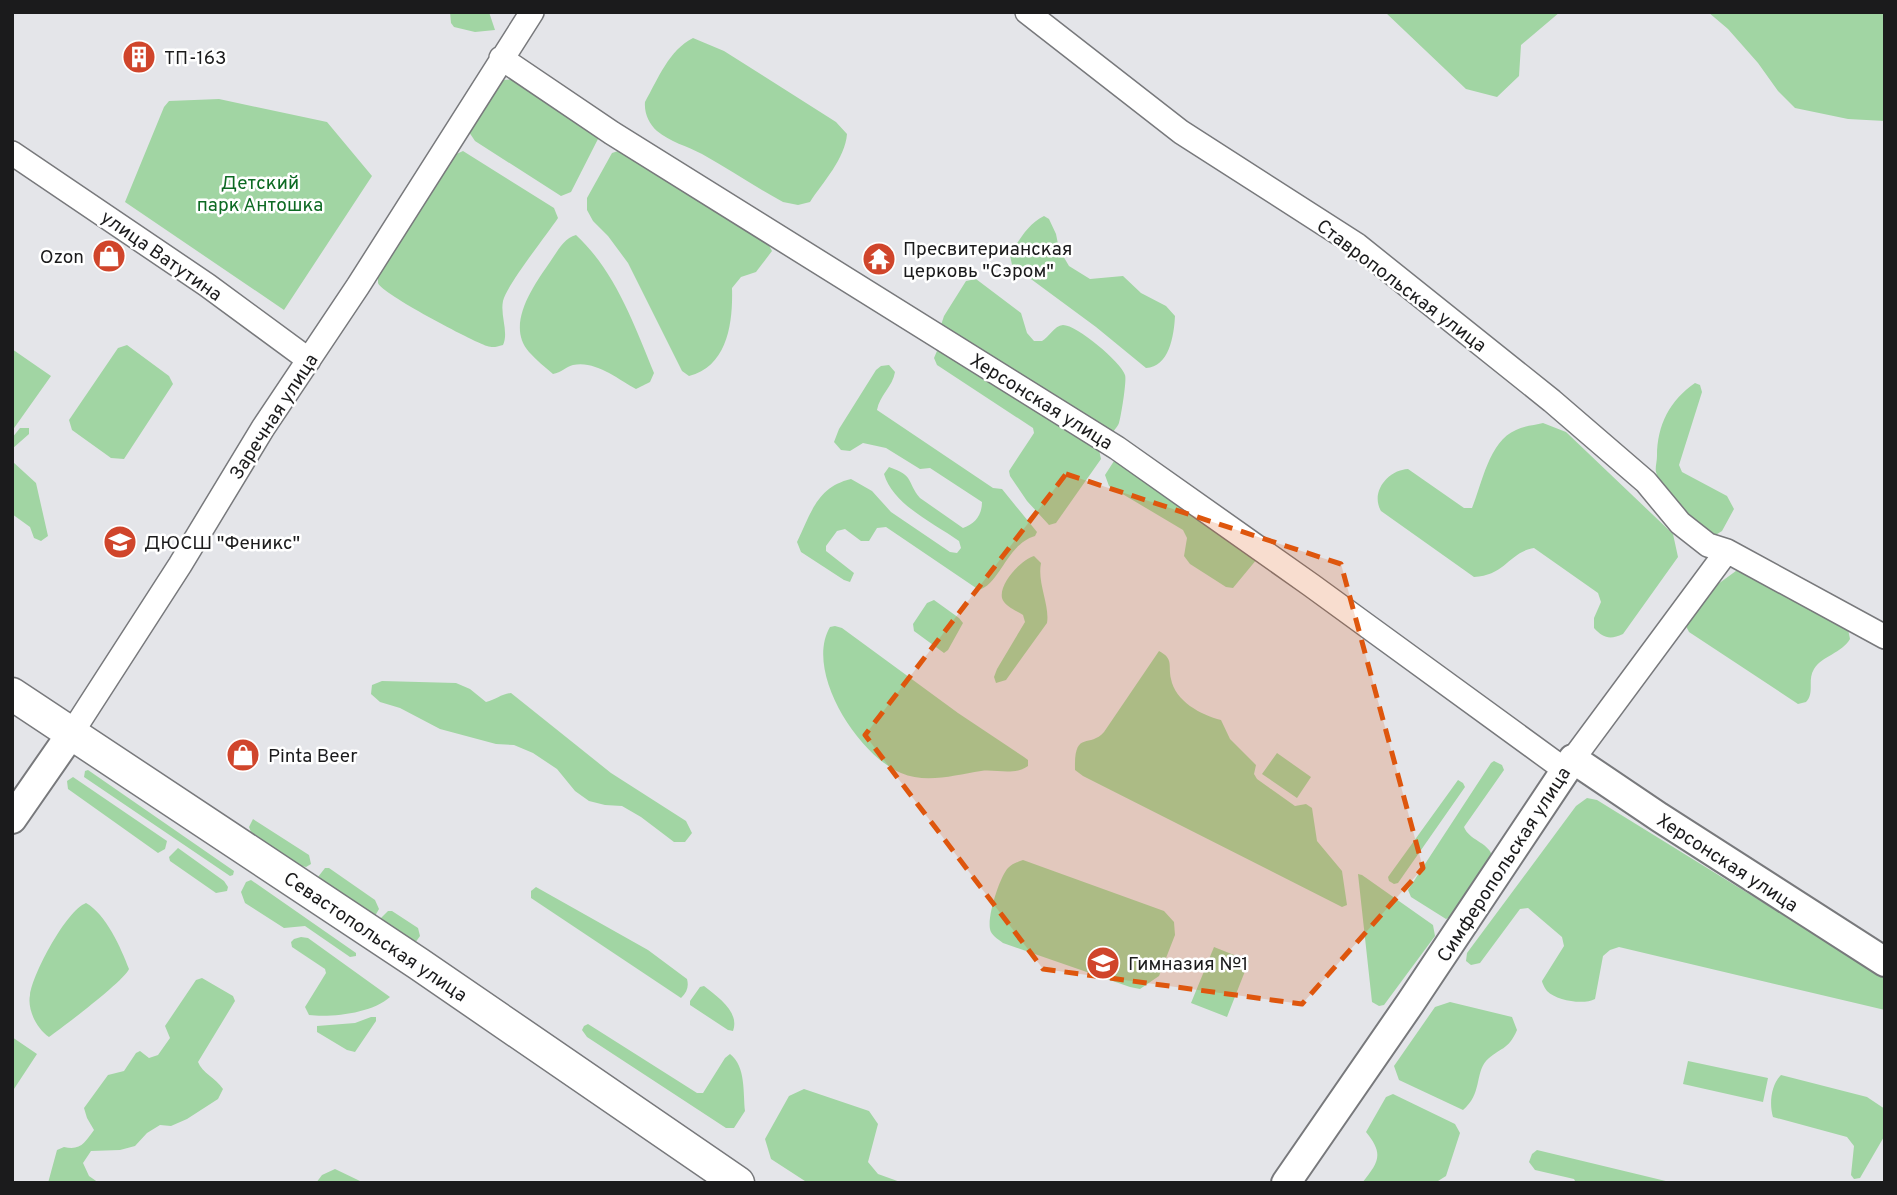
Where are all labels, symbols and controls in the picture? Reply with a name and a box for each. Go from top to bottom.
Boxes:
building icon: ТП-163 [120,38,158,76]
place label: ТП-163 [164,47,226,71]
park label: Детский парк Антошка [197,172,323,218]
street label: улица Ватутина [96,206,226,307]
street label: Ставропольская улица [1311,215,1491,358]
shop icon: Ozon [90,237,128,275]
place label: Пресвитерианская церковь "Сэром" [903,238,1072,284]
temple icon: Пресвитерианская церковь "Сэром" [860,240,898,278]
place label: Ozon [40,246,84,270]
street label: Заречная улица [225,349,324,485]
street label: Херсонская улица [965,349,1117,456]
school or university icon: ДЮСШ "Феникс" [101,523,139,561]
place label: ДЮСШ "Феникс" [144,532,300,556]
shop icon: Pinta Beer [224,736,262,774]
place label: Pinta Beer [268,745,358,769]
street label: Симферопольская улица [1433,763,1577,967]
street label: Херсонская улица [1652,809,1802,918]
street label: Севастопольская улица [278,867,471,1008]
school or university icon: Гимназия №1 [1084,944,1122,982]
place label: Гимназия №1 [1128,953,1248,977]

